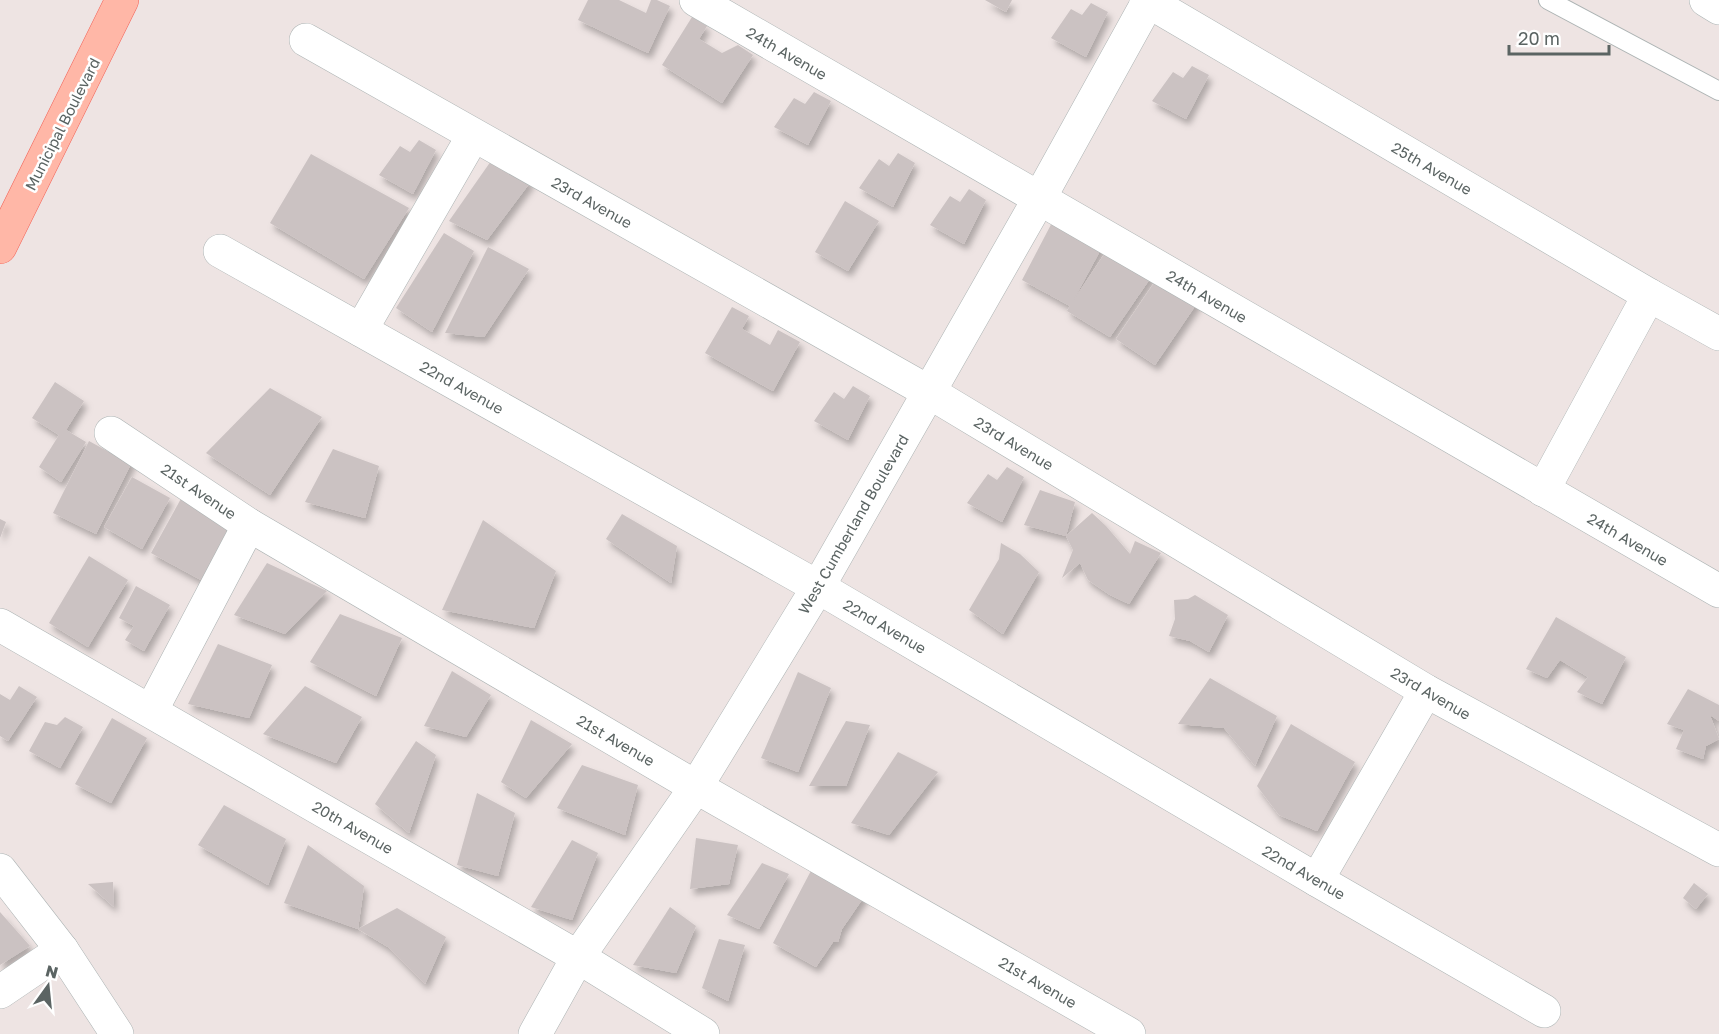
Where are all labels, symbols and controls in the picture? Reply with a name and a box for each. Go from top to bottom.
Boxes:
scale bar [1509,18,1610,56]
street label: 24th Avenue [744,23,831,83]
text: 20 m [1518,27,1560,49]
street label: Municipal Boulevard [21,55,103,193]
street label: 25th Avenue [1389,138,1475,198]
street label: 23rd Avenue [549,173,636,232]
street label: 24th Avenue [1164,266,1251,326]
street label: 22nd Avenue [417,357,507,417]
street label: 23rd Avenue [971,412,1057,474]
street label: West Cumberland Boulevard [794,431,912,617]
street label: 21st Avenue [158,459,240,523]
street label: 24th Avenue [1585,509,1672,569]
street label: 22nd Avenue [840,595,930,657]
street label: 23rd Avenue [1388,663,1474,723]
street label: 21st Avenue [574,711,658,770]
street label: 20th Avenue [310,797,397,857]
street label: 22nd Avenue [1259,841,1349,903]
street label: 21st Avenue [996,953,1080,1012]
north arrow [18,956,78,1016]
text: N [43,960,60,983]

